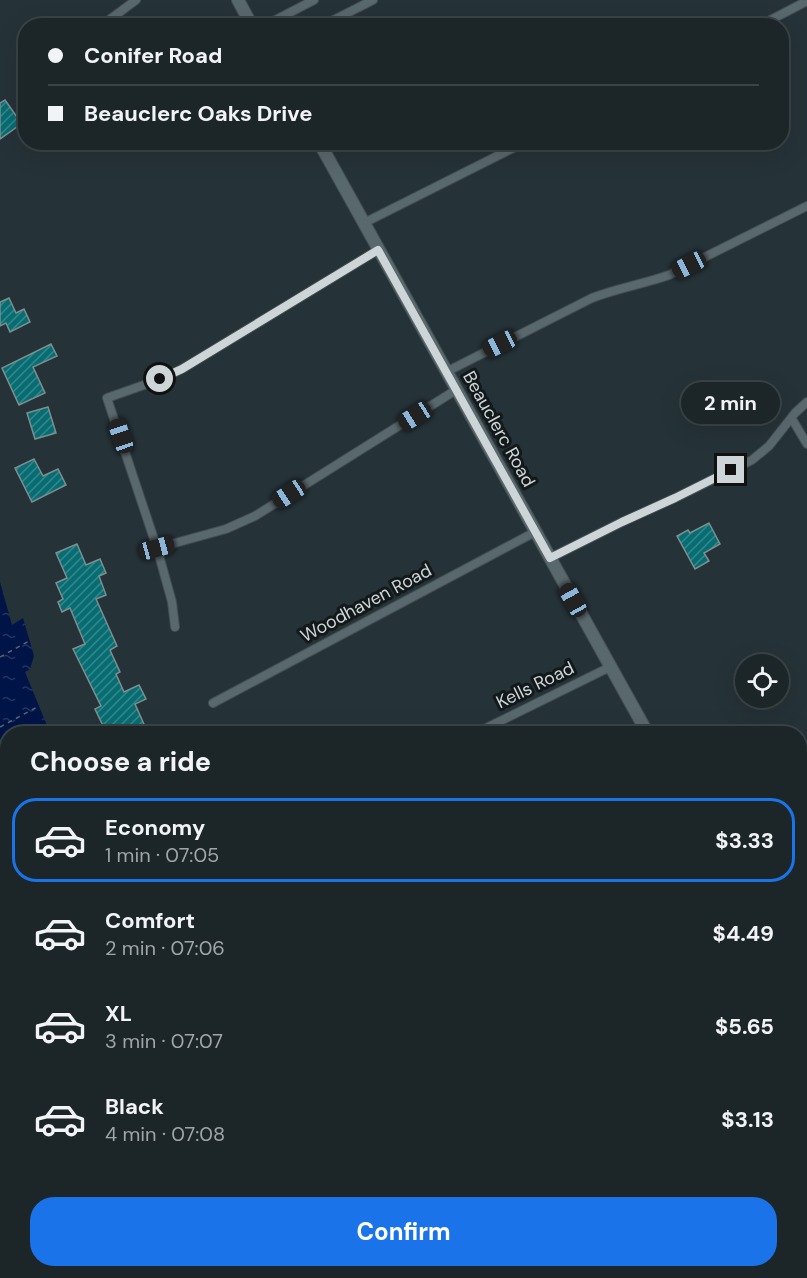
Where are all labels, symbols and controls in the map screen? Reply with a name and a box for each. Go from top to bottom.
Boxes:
text: Conifer Road [84,41,222,70]
text: Beauclerc Oaks Drive [84,99,313,128]
car [669,249,709,281]
car [480,328,520,360]
route start [146,365,173,392]
street label: Beauclerc Road [457,367,541,491]
callout: 2 min [682,383,780,425]
text: 2 min [704,390,757,416]
car [395,399,435,433]
car [107,416,135,456]
route end [717,456,744,483]
car [269,477,309,511]
car [137,535,177,561]
street label: Woodhaven Road [296,558,436,648]
car [556,580,590,620]
map controls [735,654,789,708]
button: locate [735,654,789,708]
street label: Kells Road [492,656,578,714]
text: Choose a ride [30,744,211,779]
icon: car [33,813,87,867]
text: Economy [105,813,205,842]
text: $3.33 [715,826,774,855]
text: 1 min · 07:05 [105,842,219,868]
icon: car [33,906,87,960]
text: Comfort [105,906,195,935]
text: $4.49 [713,919,774,948]
text: 2 min · 07:06 [105,935,225,961]
icon: car [33,999,87,1053]
text: XL [105,999,132,1028]
text: $5.65 [715,1012,774,1041]
text: 3 min · 07:07 [105,1028,223,1054]
icon: car [33,1092,87,1146]
text: Black [105,1092,164,1121]
text: $3.13 [721,1105,774,1134]
text: 4 min · 07:08 [105,1121,225,1147]
button: Confirm [30,1197,777,1266]

